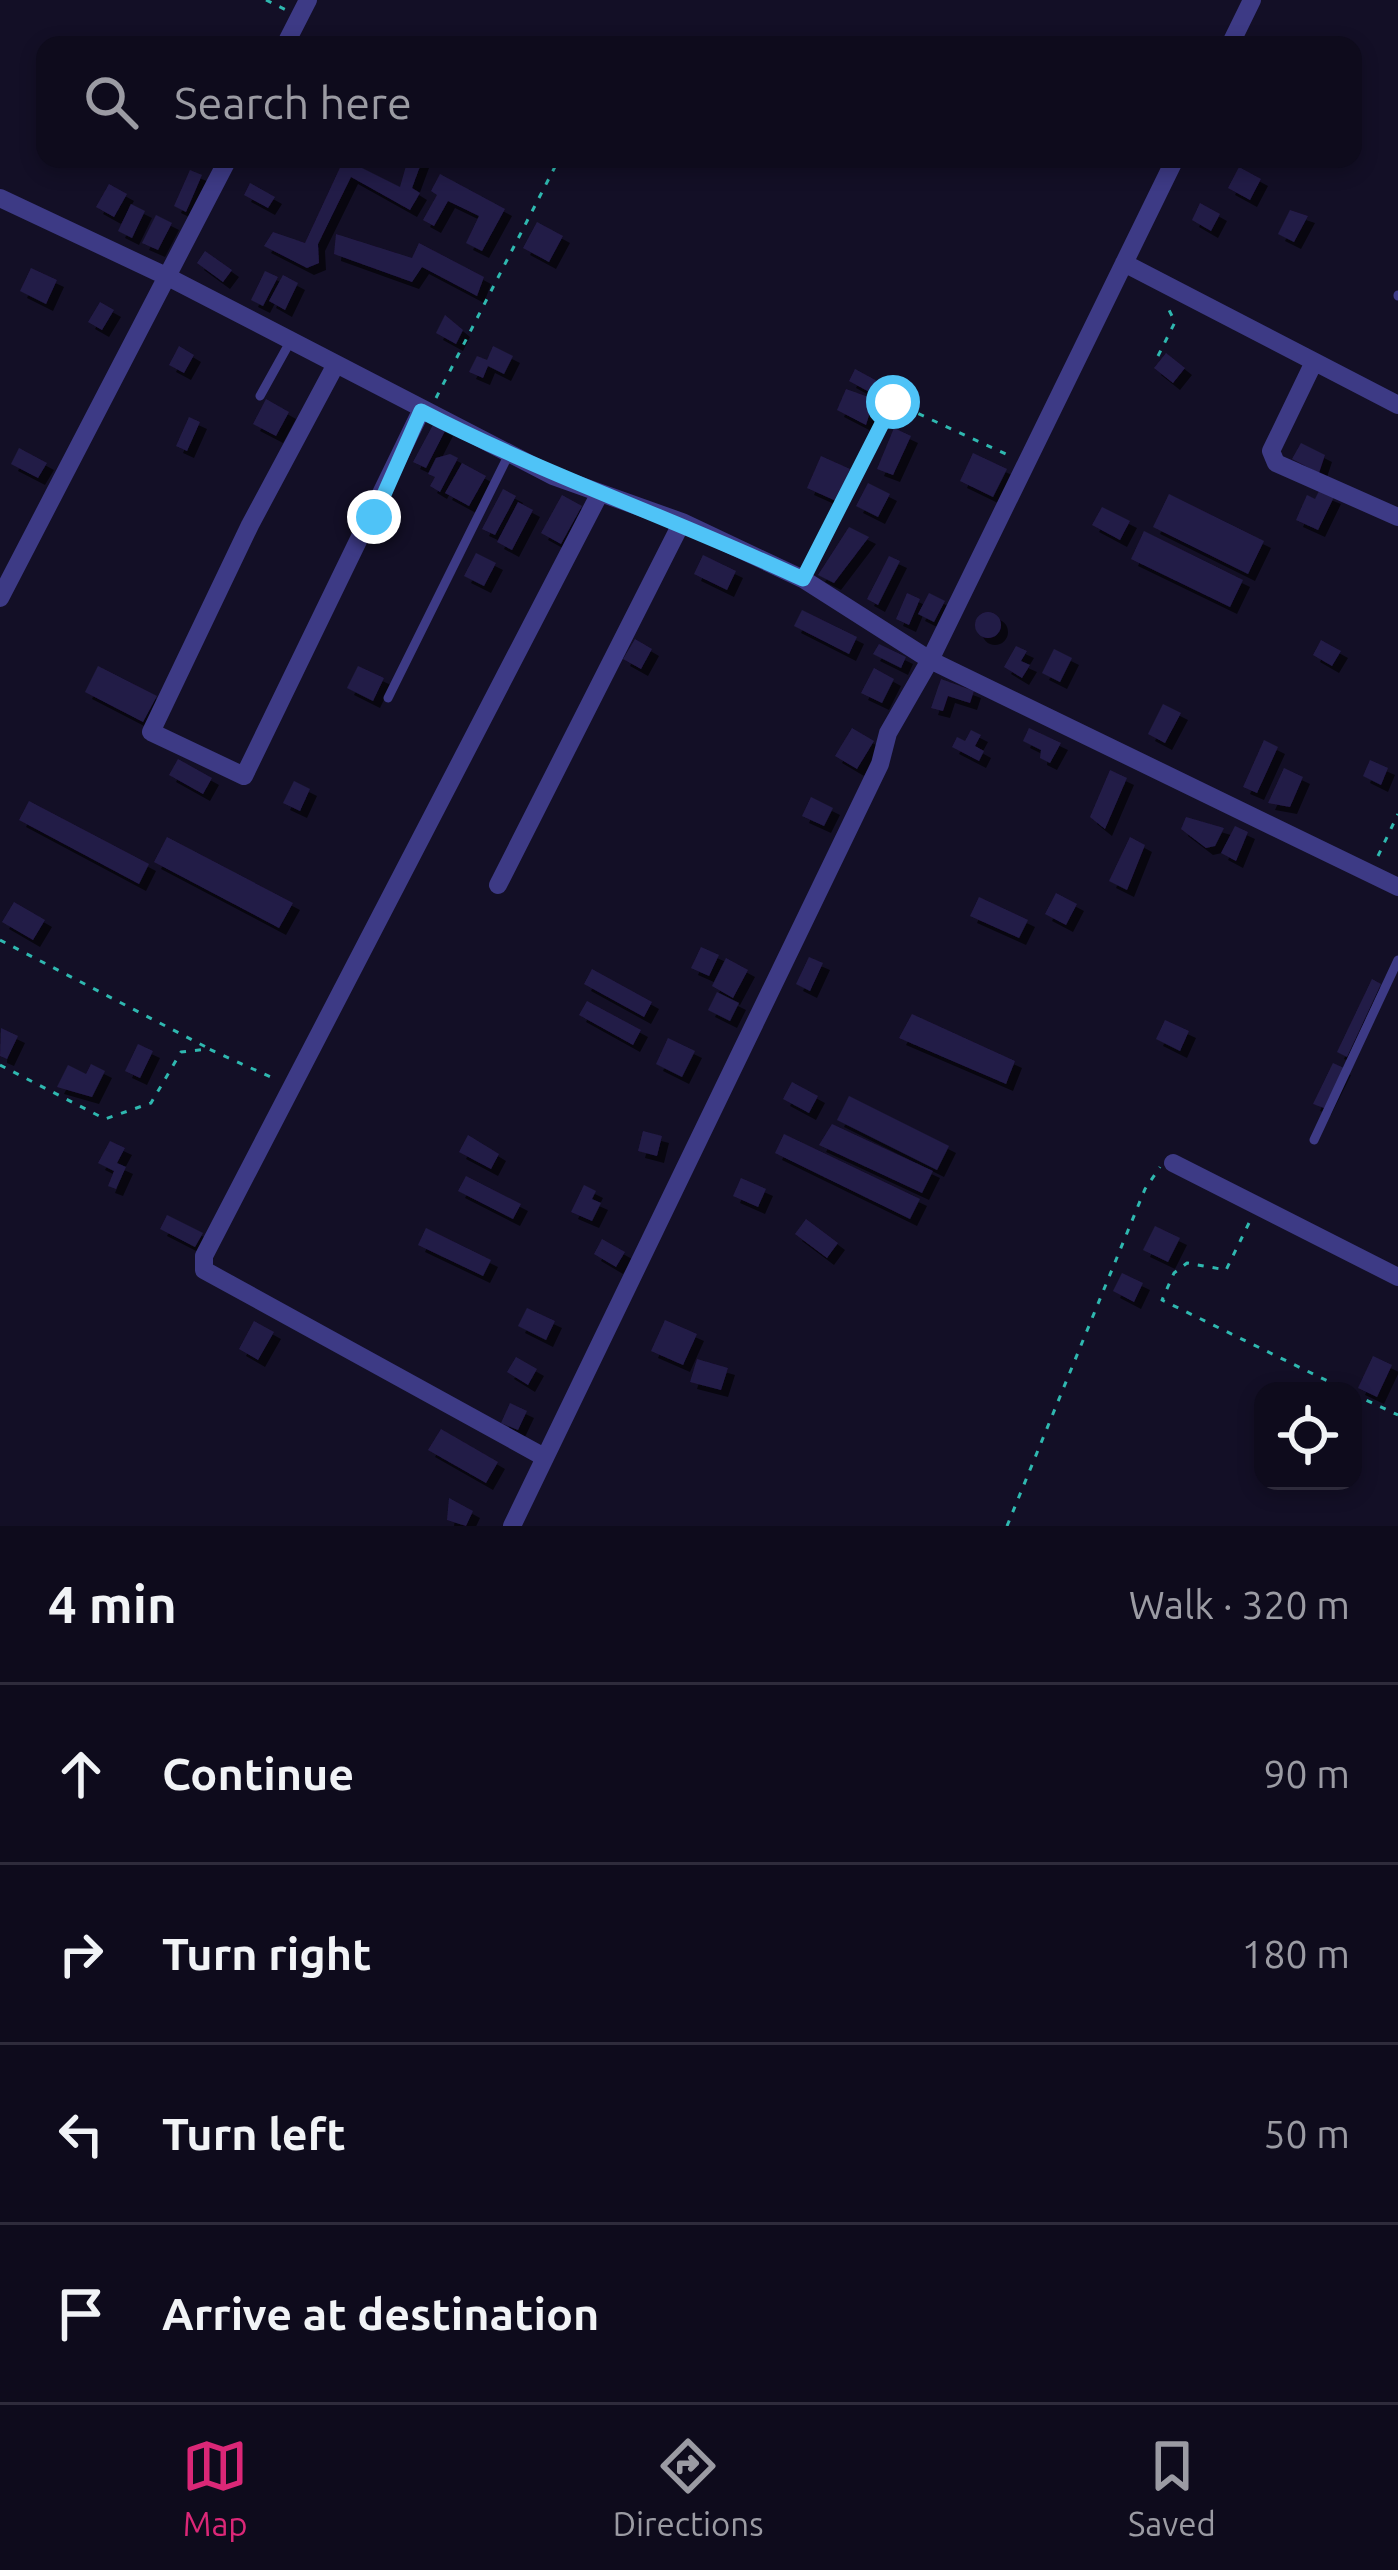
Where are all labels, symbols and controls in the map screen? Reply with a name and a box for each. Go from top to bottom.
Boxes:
search box [36,36,1362,168]
icon: search [78,69,144,135]
text: Search here [174,77,412,128]
route start [866,375,920,429]
route end [347,490,401,544]
map controls [1254,1382,1362,1490]
button: locate [1254,1382,1362,1490]
text: 4 min [48,1575,177,1633]
text: Walk · 320 m [1129,1583,1350,1626]
icon: ahead [48,1741,114,1807]
text: Continue [162,1748,354,1799]
text: 90 m [1263,1752,1350,1795]
icon: right [48,1921,114,1987]
text: Turn right [162,1928,371,1979]
text: 180 m [1241,1932,1350,1975]
icon: left [48,2101,114,2167]
text: Turn left [162,2108,346,2159]
text: 50 m [1263,2112,1350,2155]
icon: arrive [48,2281,114,2347]
text: Arrive at destination [162,2288,599,2339]
tab: Map [182,2433,248,2542]
tab: Directions [613,2433,763,2542]
tab: Saved [1128,2433,1216,2542]

